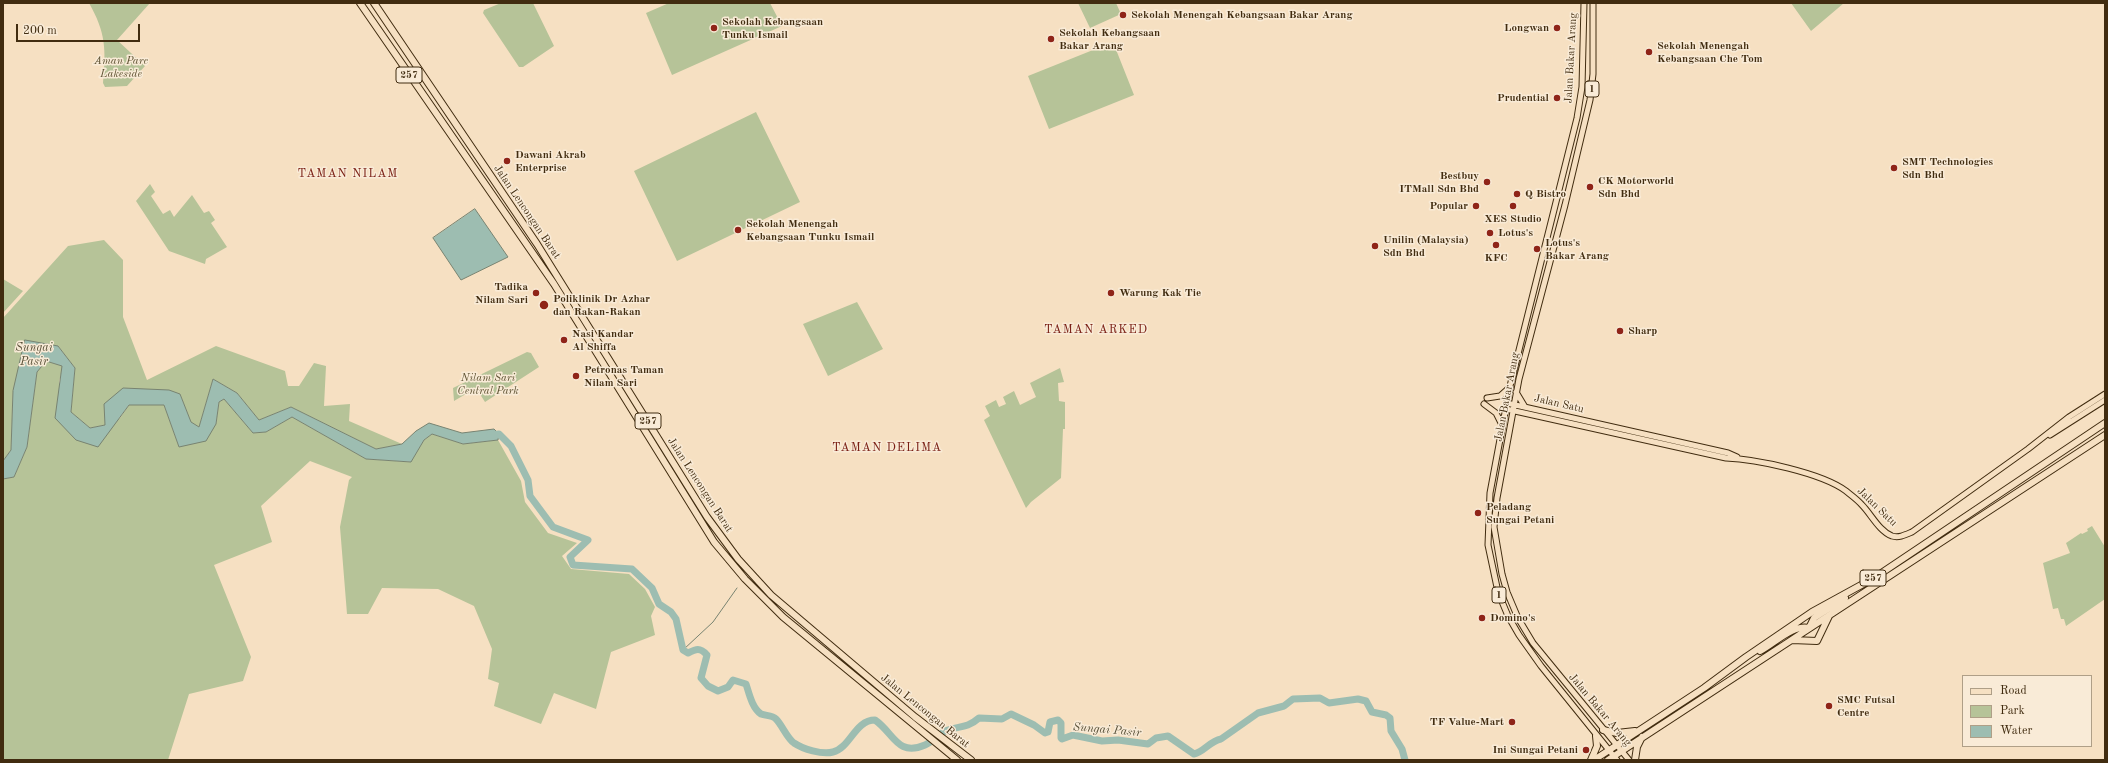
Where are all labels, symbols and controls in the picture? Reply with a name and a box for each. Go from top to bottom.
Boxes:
place label: Sekolah Menengah Kebangsaan Bakar Arang [1131,8,1352,22]
marker: Sekolah Menengah Kebangsaan Bakar Arang [1118,10,1128,20]
street label: Jalan Bakar Arang [1562,12,1580,104]
place label: Sekolah Kebangsaan Tunku Ismail [722,15,823,41]
scale bar [18,16,142,42]
place label: Longwan [1504,21,1549,35]
marker: Sekolah Kebangsaan Tunku Ismail [709,23,719,33]
marker: Longwan [1552,23,1562,33]
text: 200 m [23,25,57,37]
place label: Sekolah Kebangsaan Bakar Arang [1059,26,1160,52]
marker: Sekolah Kebangsaan Bakar Arang [1046,34,1056,44]
place label: Sekolah Menengah Kebangsaan Che Tom [1657,39,1763,65]
marker: Sekolah Menengah Kebangsaan Che Tom [1644,47,1654,57]
park label: Aman Parc Lakeside [94,54,148,80]
road number: 257 [396,67,422,83]
road number: 1 [1585,81,1599,97]
place label: Prudential [1497,91,1549,105]
marker: Prudential [1552,93,1562,103]
place label: Dawani Akrab Enterprise [515,148,586,174]
place label: SMT Technologies Sdn Bhd [1902,155,1993,181]
marker: Dawani Akrab Enterprise [502,156,512,166]
street label: Jalan Lencongan Barat [491,162,563,262]
marker: SMT Technologies Sdn Bhd [1889,163,1899,173]
district label: TAMAN NILAM [298,167,398,181]
place label: Bestbuy ITMall Sdn Bhd [1399,169,1479,195]
place label: CK Motorworld Sdn Bhd [1598,174,1674,200]
marker: Bestbuy ITMall Sdn Bhd [1482,177,1492,187]
marker: CK Motorworld Sdn Bhd [1585,182,1595,192]
place label: Q Bistro [1525,187,1566,201]
marker: Q Bistro [1512,189,1522,199]
place label: Popular [1430,199,1468,213]
marker: Popular [1471,201,1481,211]
marker: XES Studio [1508,201,1518,211]
place label: XES Studio [1484,212,1542,226]
place label: Sekolah Menengah Kebangsaan Tunku Ismail [746,217,874,243]
marker: Sekolah Menengah Kebangsaan Tunku Ismail [733,225,743,235]
place label: Lotus's [1498,226,1533,240]
marker: Lotus's [1485,228,1495,238]
place label: Unilin (Malaysia) Sdn Bhd [1383,233,1468,259]
place label: Lotus's Bakar Arang [1545,236,1609,262]
marker: KFC [1491,240,1501,250]
marker: Unilin (Malaysia) Sdn Bhd [1370,241,1380,251]
marker: Lotus's Bakar Arang [1532,244,1542,254]
place label: KFC [1484,251,1508,265]
place label: Tadika Nilam Sari [475,280,528,306]
place label: Warung Kak Tie [1119,286,1201,300]
marker: Tadika Nilam Sari [531,288,541,298]
marker: Warung Kak Tie [1106,288,1116,298]
place label: Poliklinik Dr Azhar dan Rakan-Rakan [553,292,650,318]
marker: Poliklinik Dr Azhar dan Rakan-Rakan [538,299,550,311]
district label: TAMAN ARKED [1044,323,1148,337]
place label: Sharp [1628,324,1657,338]
marker: Sharp [1615,326,1625,336]
place label: Nasi Kandar Al Shiffa [572,327,634,353]
marker: Nasi Kandar Al Shiffa [559,335,569,345]
water label: Sungai Pasir [15,341,53,369]
street label: Jalan Bakar Arang [1492,351,1522,443]
place label: Petronas Taman Nilam Sari [584,363,664,389]
park label: Nilam Sari Central Park [457,371,519,397]
marker: Petronas Taman Nilam Sari [571,371,581,381]
street label: Jalan Satu [1533,392,1585,416]
road number: 257 [635,413,661,429]
street label: Jalan Lencongan Barat [664,435,736,535]
district label: TAMAN DELIMA [832,441,942,455]
street label: Jalan Satu [1854,485,1900,529]
place label: Peladang Sungai Petani [1486,500,1554,526]
marker: Peladang Sungai Petani [1473,508,1483,518]
road number: 257 [1860,570,1886,586]
road number: 1 [1492,587,1506,603]
place label: Domino's [1490,611,1535,625]
marker: Domino's [1477,613,1487,623]
street label: Jalan Lencongan Barat [878,671,972,751]
street label: Jalan Bakar Arang [1566,671,1634,749]
legend [1962,675,2092,747]
text: Road [2000,685,2027,697]
place label: SMC Futsal Centre [1837,693,1895,719]
marker: SMC Futsal Centre [1824,701,1834,711]
text: Park [2000,705,2025,717]
place label: TF Value-Mart [1430,715,1504,729]
marker: TF Value-Mart [1507,717,1517,727]
water label: Sungai Pasir [1072,720,1142,740]
text: Water [2000,725,2032,737]
place label: Ini Sungai Petani [1492,743,1578,757]
marker: Ini Sungai Petani [1581,745,1591,755]

